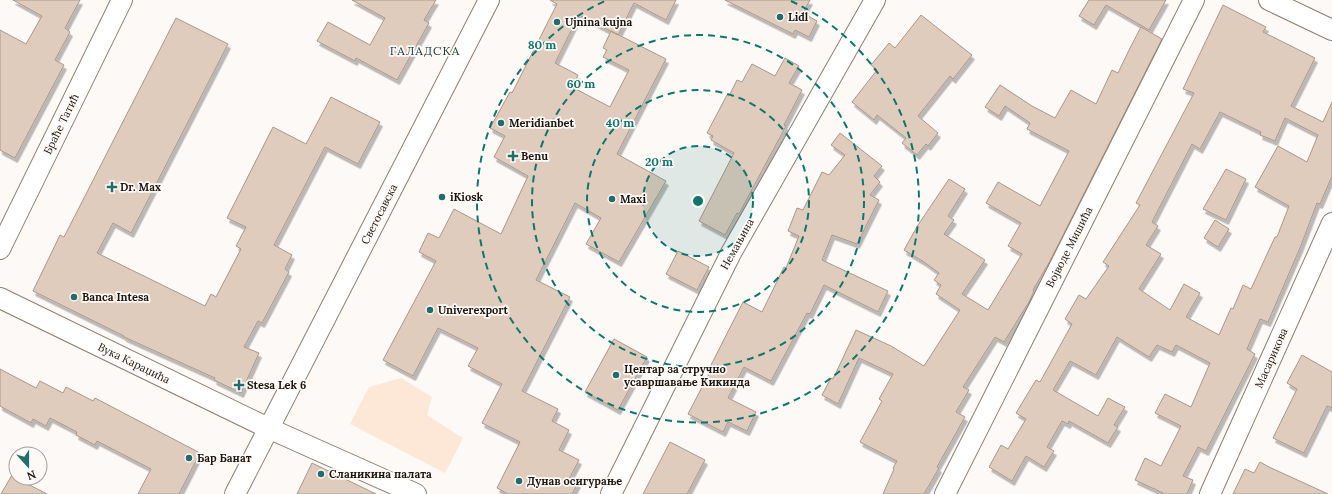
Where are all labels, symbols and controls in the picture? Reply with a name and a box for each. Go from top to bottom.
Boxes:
place label: Lidl [788,10,809,24]
marker: Lidl [775,12,785,22]
place label: Ujnina kujna [565,15,632,29]
marker: Ujnina kujna [552,17,562,27]
text: 80 m [528,37,556,52]
district label: ГАЛАДСКА [390,43,460,58]
text: 60 m [567,76,595,91]
street label: Браће Татић [40,91,82,157]
text: 40 m [606,115,634,130]
place label: Meridianbet [509,116,574,130]
marker: Meridianbet [496,118,506,128]
place label: Benu [521,149,548,163]
marker: Benu [508,151,518,161]
text: 20 m [645,154,673,169]
place label: Dr. Max [120,180,161,194]
street label: Светосавска [358,181,400,247]
marker: Dr. Max [107,182,117,192]
place label: iKiosk [450,190,483,204]
marker: iKiosk [437,192,447,202]
place label: Maxi [620,192,646,206]
marker: Maxi [607,194,617,204]
centre of rings [691,194,705,208]
street label: Војводе Мишића [1043,204,1096,290]
street label: Немањина [717,216,757,272]
place label: Banca Intesa [82,290,149,304]
marker: Banca Intesa [69,292,79,302]
place label: Univerexport [438,303,509,317]
marker: Univerexport [425,305,435,315]
street label: Масарикова [1252,325,1291,390]
street label: Вука Караџића [96,340,173,387]
place label: Центар за стручно усавршавање Кикинда [624,362,750,389]
marker: Центар за стручно усавршавање Кикинда [611,370,621,380]
place label: Stesa Lek 6 [247,378,306,392]
marker: Stesa Lek 6 [234,380,244,390]
north arrow [8,446,48,486]
place label: Бар Банат [197,451,252,465]
marker: Бар Банат [184,453,194,463]
text: N [25,467,38,484]
place label: Сланикина палата [329,467,432,481]
marker: Сланикина палата [316,469,326,479]
place label: Дунав осигурање [527,474,622,488]
marker: Дунав осигурање [514,476,524,486]

